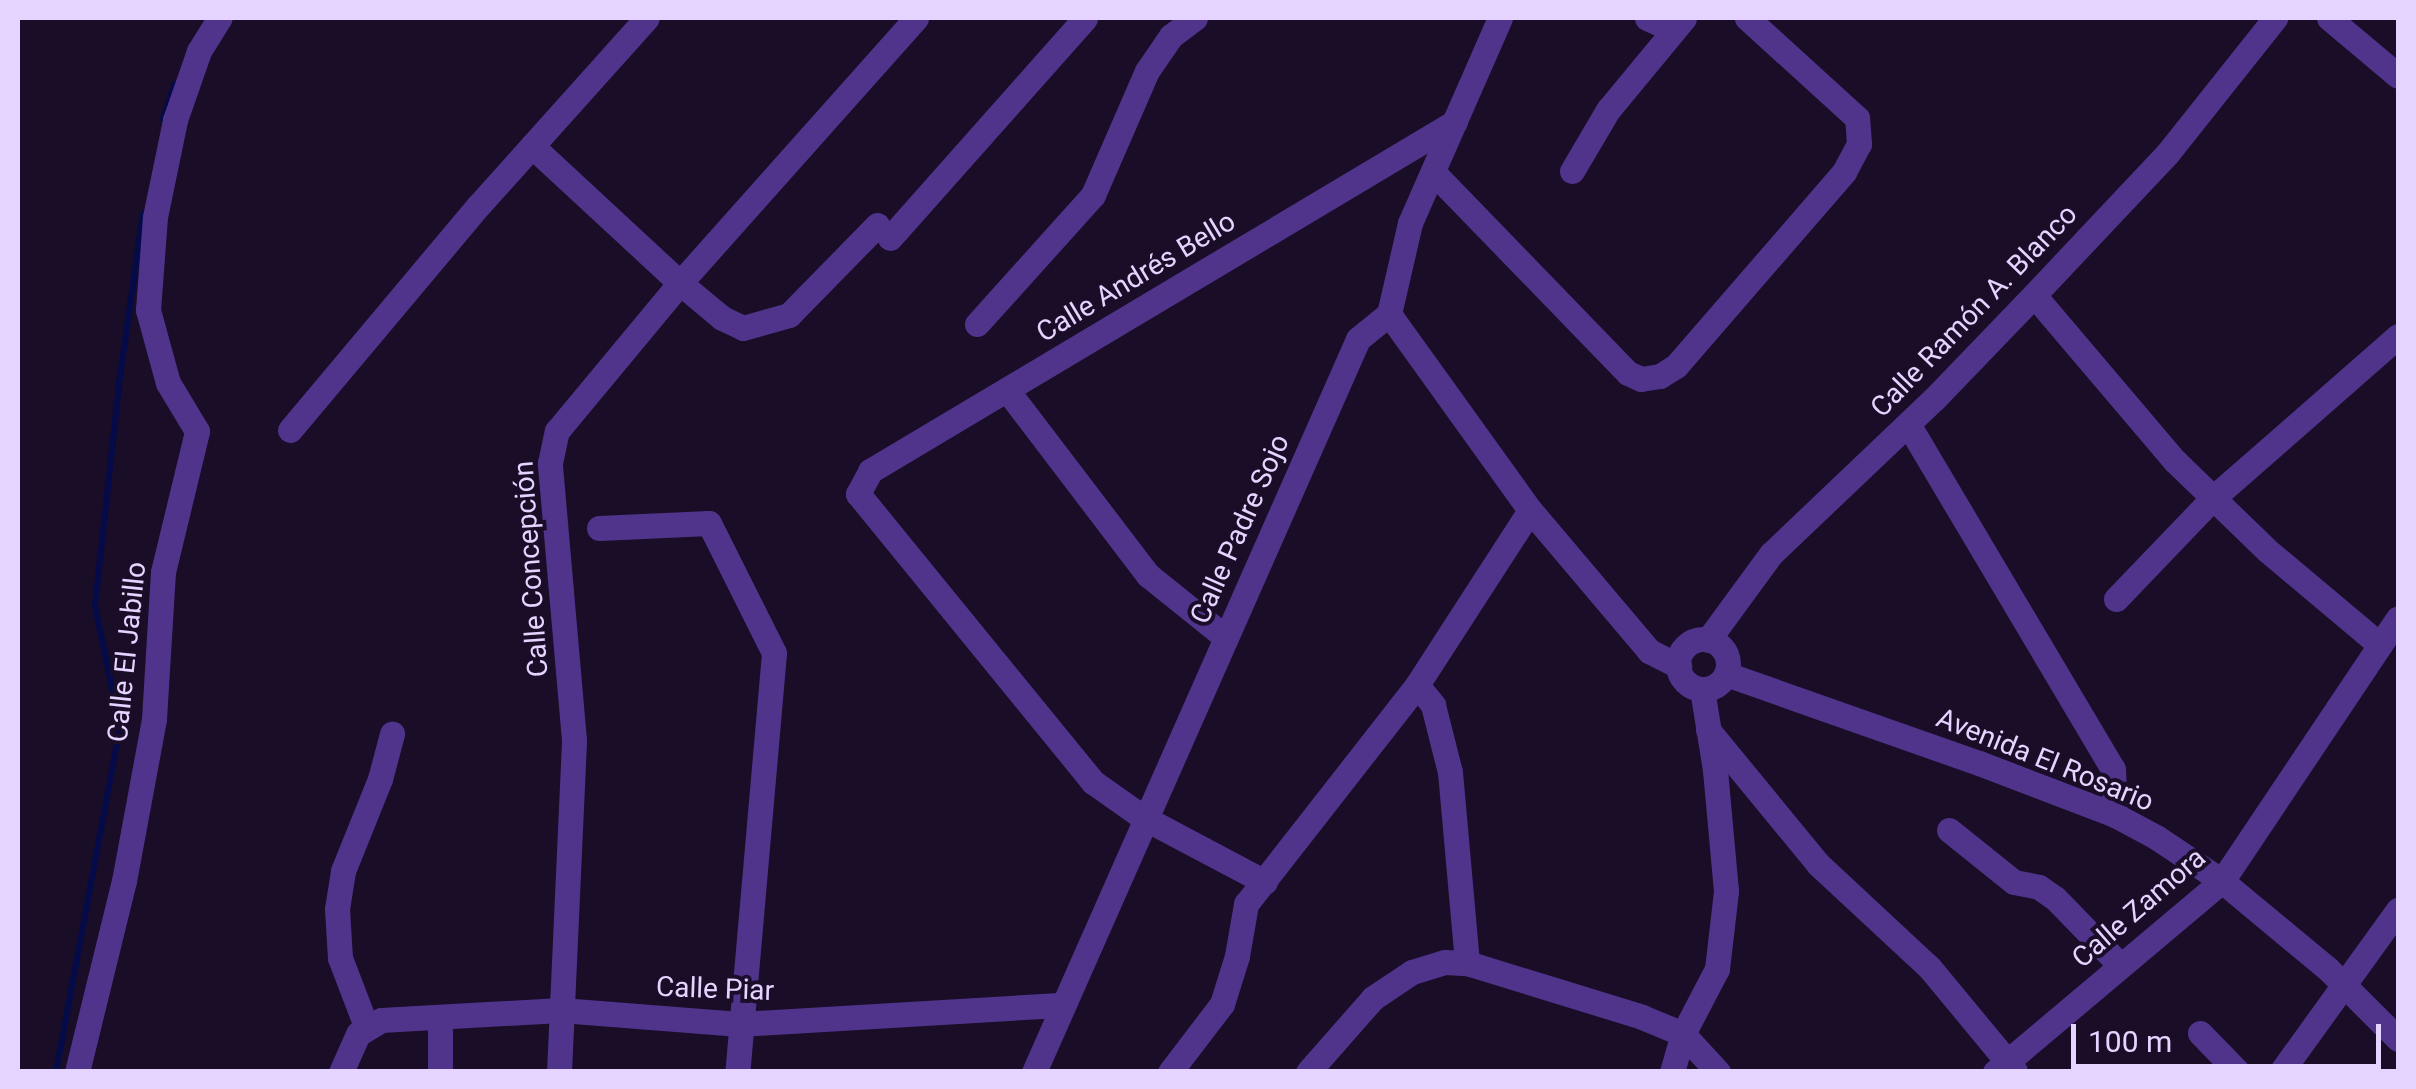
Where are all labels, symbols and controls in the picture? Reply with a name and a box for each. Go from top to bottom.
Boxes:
street label: Calle Ramón A. Blanco [1864,198,2084,424]
street label: Calle Andrés Bello [1031,204,1241,350]
street label: Calle Padre Sojo [1183,429,1297,629]
street label: Calle Concepción [507,460,555,678]
street label: Calle El Jabillo [101,560,153,744]
street label: Avenida El Rosario [1932,701,2158,819]
street label: Calle Zamora [2066,841,2212,975]
street label: Calle Piar [655,970,775,1008]
scale bar [2076,1004,2386,1066]
text: 100 m [2088,1024,2172,1059]

